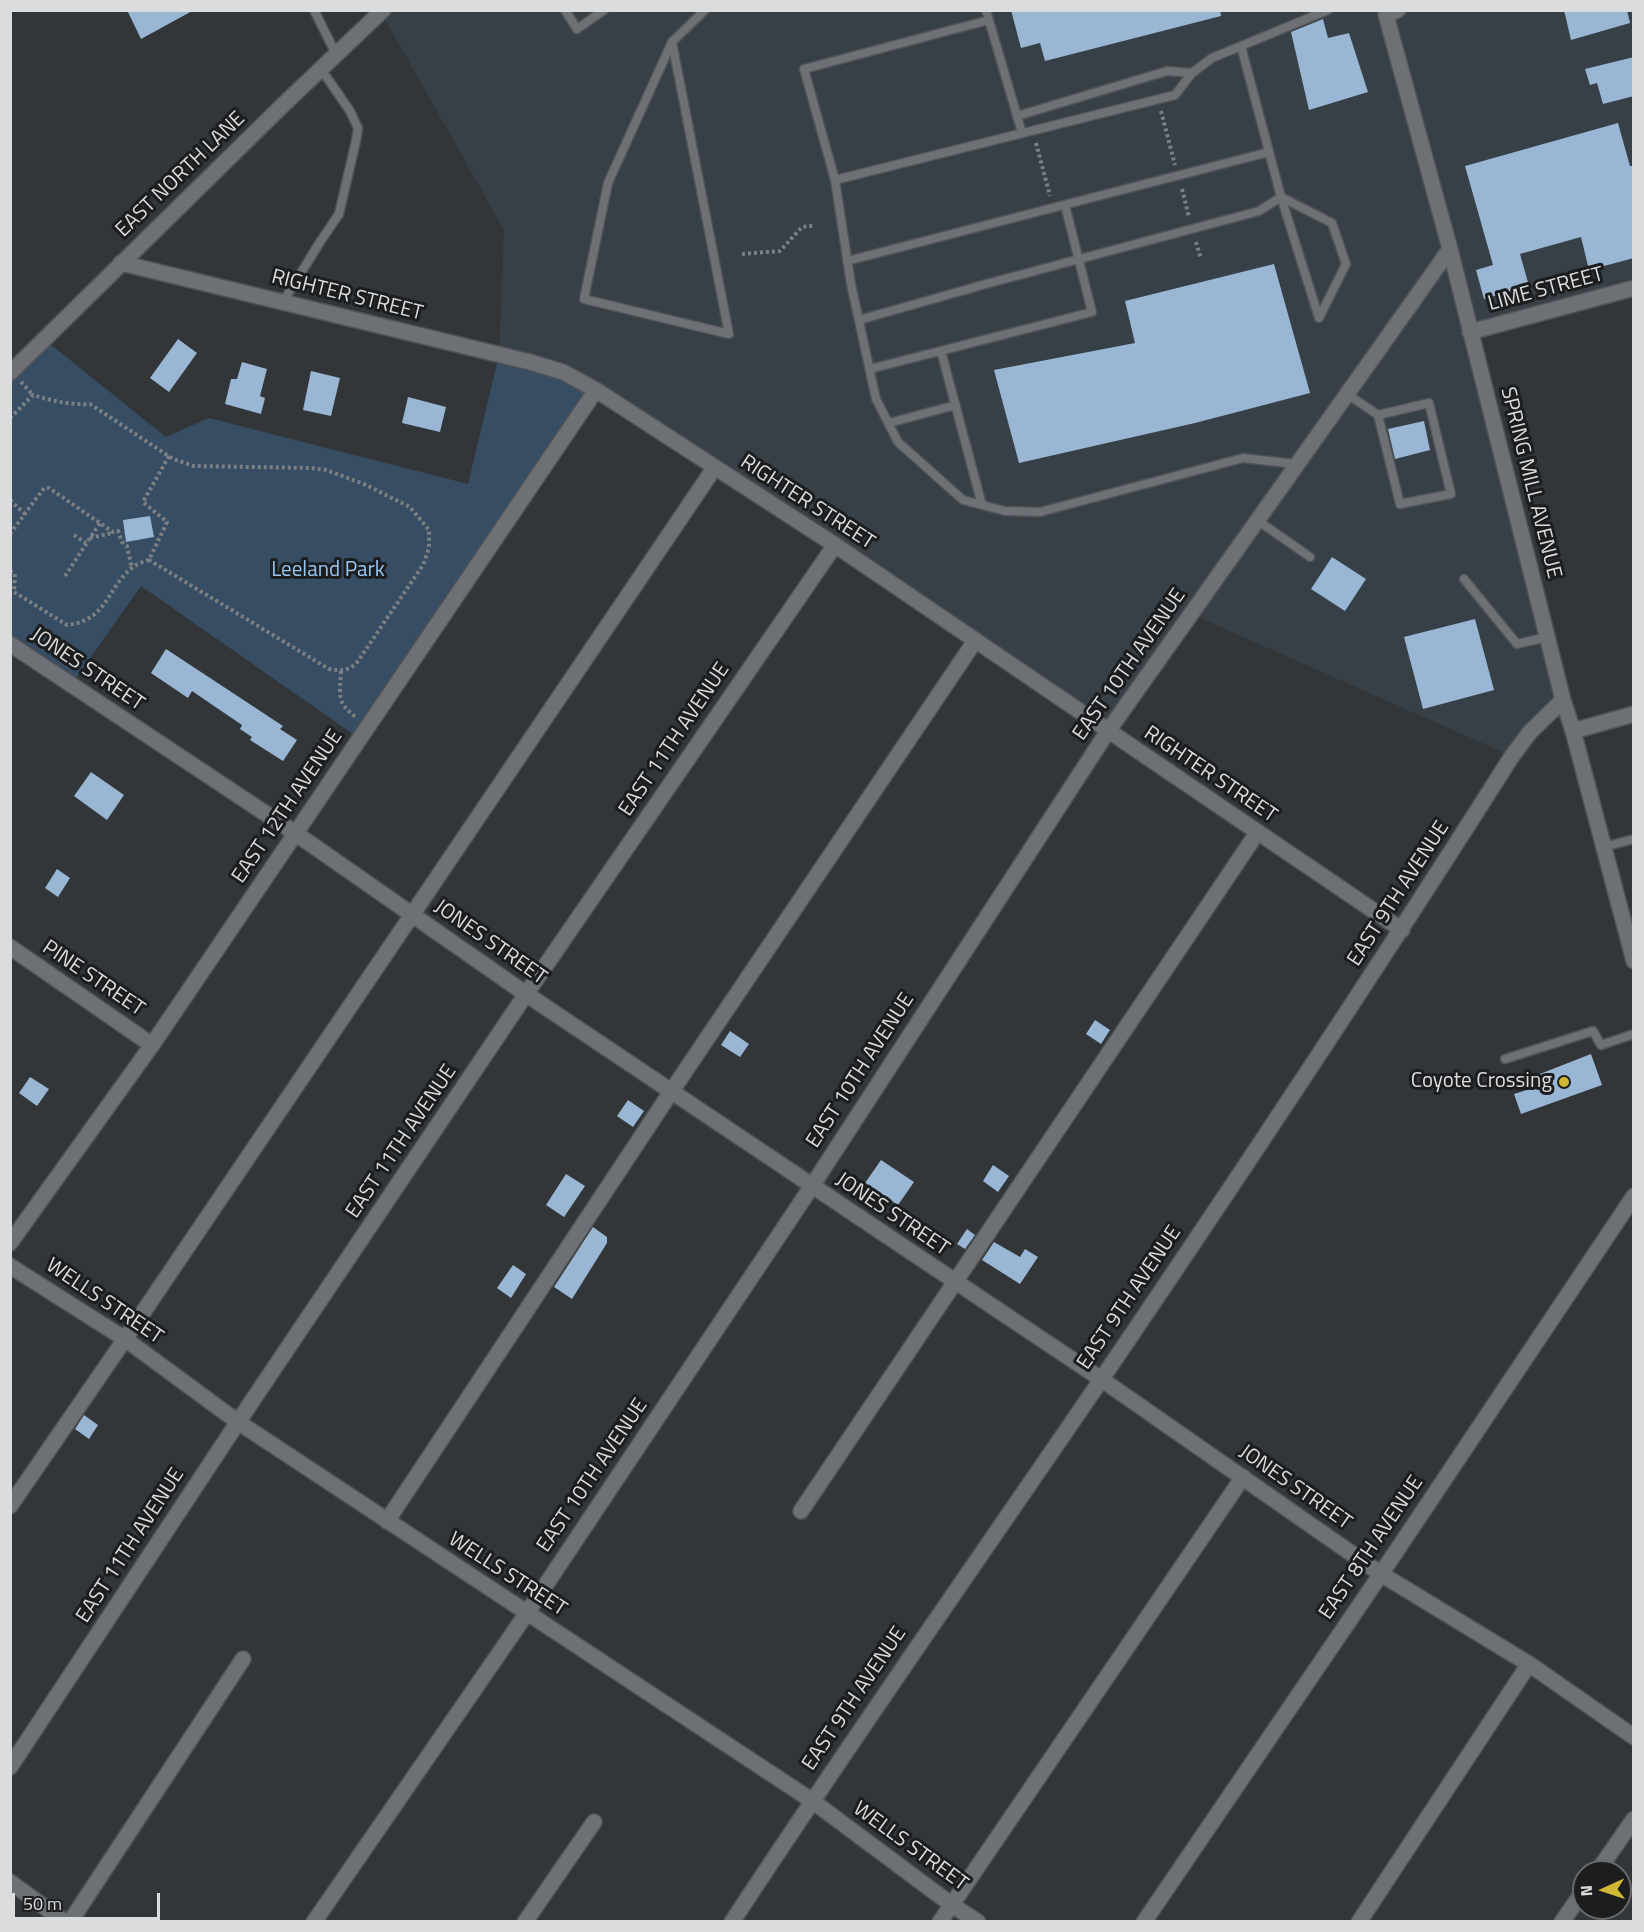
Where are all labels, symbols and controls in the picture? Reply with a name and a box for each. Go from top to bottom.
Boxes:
street label: EAST NORTH LANE [111,107,251,243]
street label: LIME STREET [1485,262,1607,318]
street label: RIGHTER STREET [269,265,425,327]
street label: SPRING MILL AVENUE [1494,385,1566,581]
street label: RIGHTER STREET [735,450,879,556]
park label: Leeland Park [271,558,385,584]
street label: EAST 10TH AVENUE [1068,584,1192,746]
street label: JONES STREET [26,623,148,717]
street label: EAST 11TH AVENUE [614,659,736,821]
street label: RIGHTER STREET [1139,721,1281,829]
street label: EAST 12TH AVENUE [227,726,349,888]
street label: EAST 9TH AVENUE [1343,817,1455,971]
street label: JONES STREET [429,895,551,991]
street label: PINE STREET [37,936,149,1022]
street label: EAST 10TH AVENUE [802,989,920,1153]
street label: EAST 11TH AVENUE [341,1061,463,1223]
place label: Coyote Crossing [1411,1069,1552,1095]
marker: Coyote Crossing [1557,1075,1571,1089]
street label: JONES STREET [831,1168,953,1262]
street label: EAST 9TH AVENUE [1073,1221,1187,1375]
street label: WELLS STREET [41,1254,167,1350]
street label: EAST 10TH AVENUE [532,1395,654,1557]
street label: JONES STREET [1234,1440,1356,1536]
street label: EAST 11TH AVENUE [72,1464,190,1628]
street label: EAST 8TH AVENUE [1315,1471,1429,1625]
street label: WELLS STREET [443,1527,571,1623]
street label: EAST 9TH AVENUE [798,1622,912,1776]
street label: WELLS STREET [848,1797,972,1897]
north arrow [1572,1860,1632,1920]
scale bar [15,1881,164,1919]
text: N [1574,1885,1598,1897]
text: 50 m [23,1890,62,1917]

